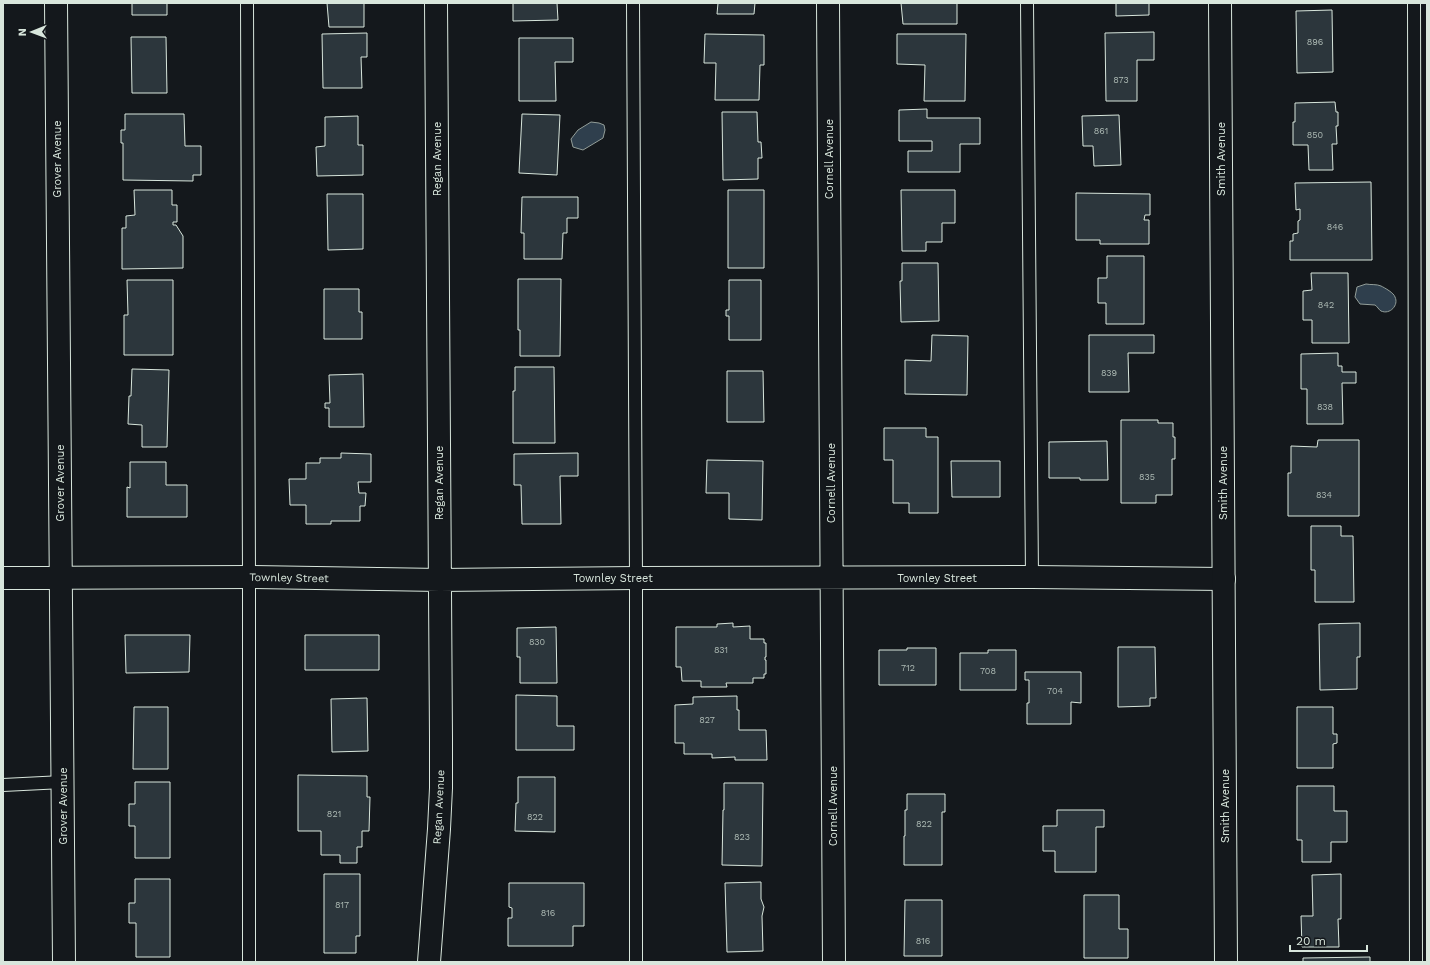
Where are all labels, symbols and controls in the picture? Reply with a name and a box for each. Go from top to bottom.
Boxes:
north arrow [12,12,52,52]
text: N [16,28,29,36]
house number: 896 [1307,37,1323,47]
house number: 873 [1113,75,1129,85]
street label: Cornell Avenue [823,119,836,199]
street label: Grover Avenue [51,120,64,198]
street label: Regan Avenue [431,122,444,196]
street label: Smith Avenue [1215,122,1228,196]
house number: 861 [1094,126,1108,136]
house number: 850 [1307,130,1324,140]
house number: 846 [1327,222,1343,232]
house number: 842 [1318,300,1334,310]
house number: 839 [1101,368,1117,378]
house number: 838 [1317,402,1333,412]
street label: Cornell Avenue [825,443,838,523]
street label: Grover Avenue [54,444,67,522]
street label: Regan Avenue [433,446,446,520]
street label: Smith Avenue [1217,446,1230,520]
house number: 835 [1139,472,1155,482]
house number: 834 [1316,490,1333,500]
street label: Townley Street [249,571,329,585]
street label: Townley Street [573,572,653,585]
street label: Townley Street [897,572,977,585]
house number: 830 [529,637,546,647]
house number: 831 [714,645,728,655]
house number: 712 [901,663,915,673]
house number: 708 [980,666,996,676]
house number: 704 [1047,686,1063,696]
house number: 827 [699,715,715,725]
street label: Cornell Avenue [827,766,840,846]
street label: Grover Avenue [57,767,70,845]
street label: Regan Avenue [431,769,447,845]
street label: Smith Avenue [1219,769,1232,843]
house number: 821 [327,809,341,819]
house number: 822 [527,812,543,822]
house number: 822 [916,819,932,829]
house number: 823 [734,832,750,842]
house number: 817 [335,900,349,910]
house number: 816 [541,908,555,918]
scale bar [1290,927,1367,953]
text: 20 m [1296,934,1326,948]
house number: 816 [916,936,930,946]

